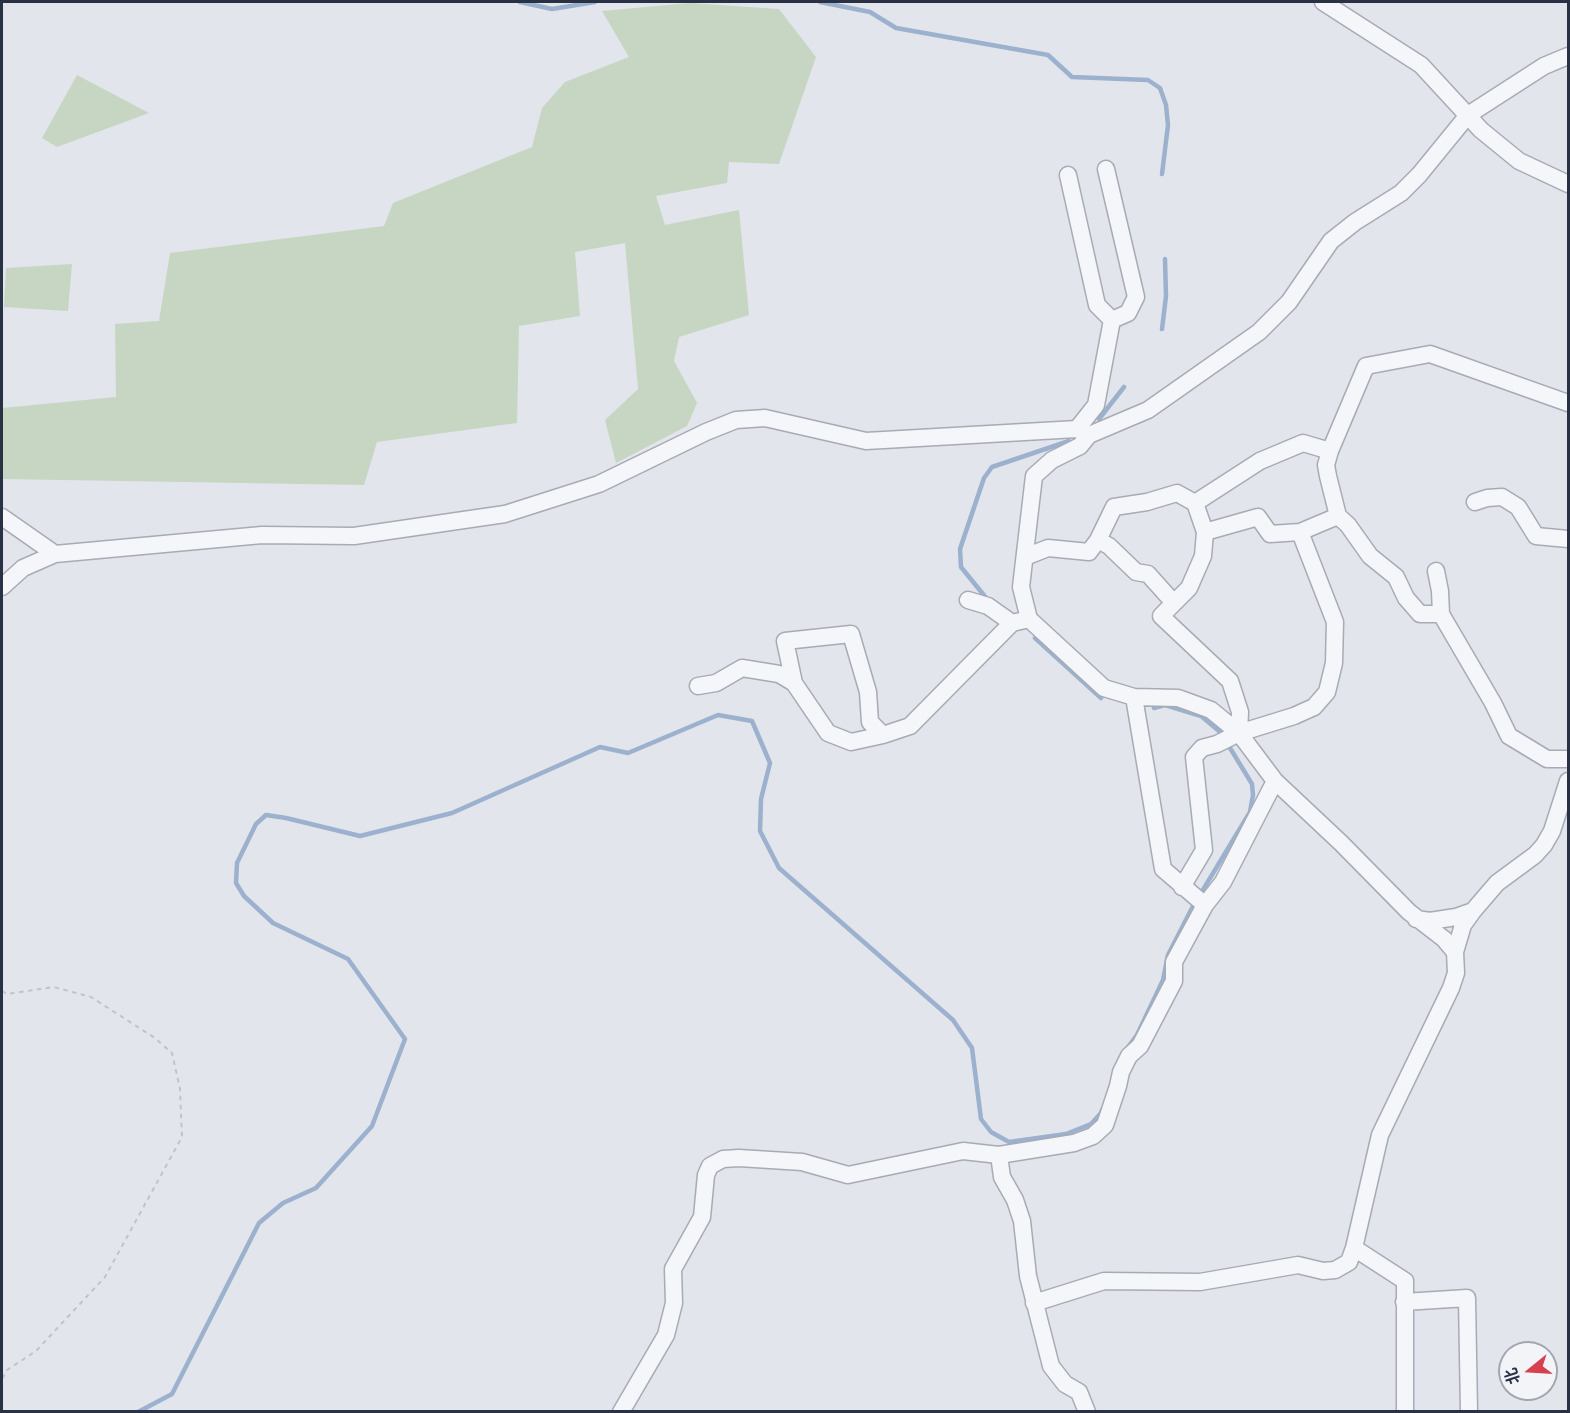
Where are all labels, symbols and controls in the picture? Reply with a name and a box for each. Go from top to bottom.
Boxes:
north arrow [1498,1341,1558,1401]
text: 北 [1499,1365,1526,1387]

